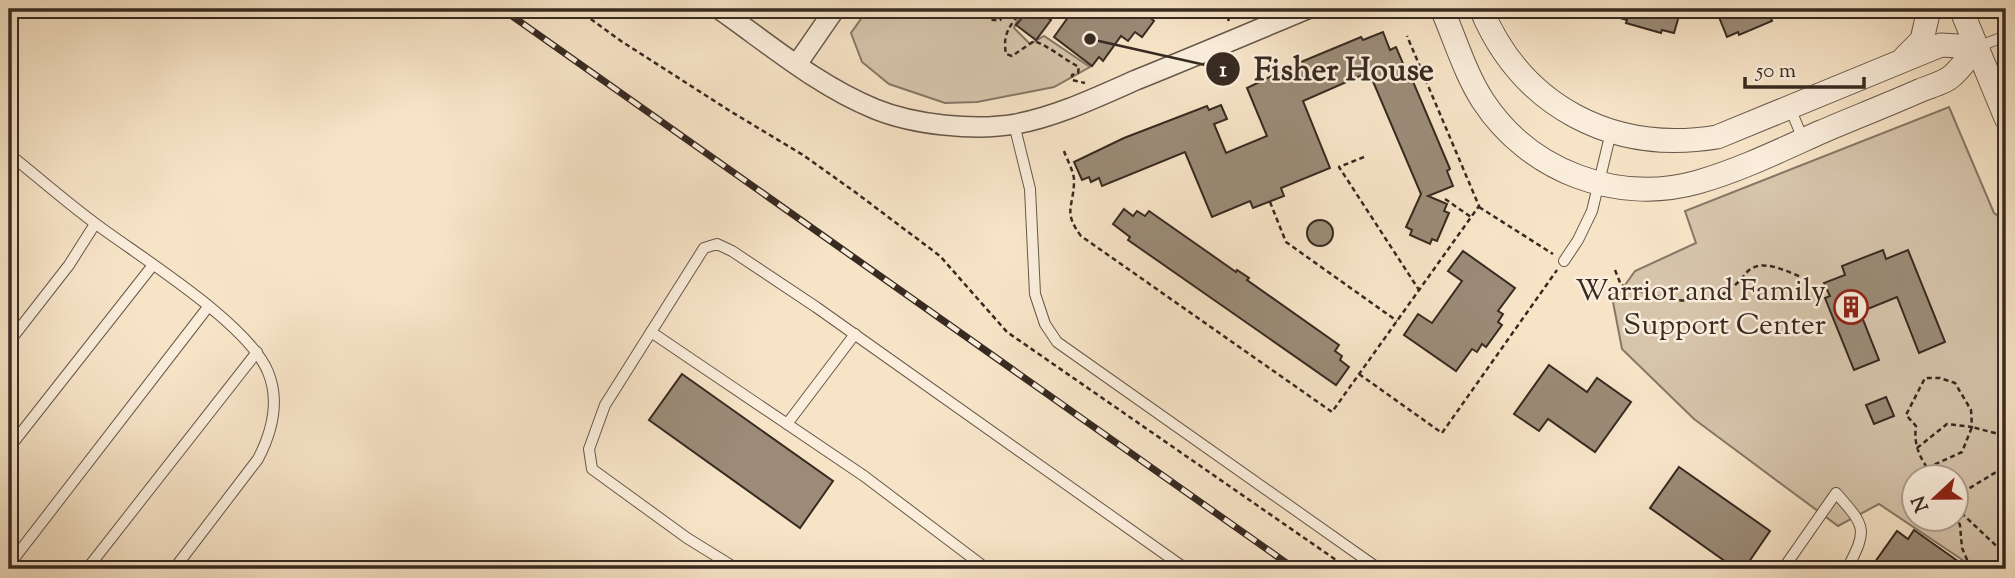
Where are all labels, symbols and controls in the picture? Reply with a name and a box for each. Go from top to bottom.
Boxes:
callout: Fisher House [1205,42,1448,95]
scale bar [1745,46,1864,90]
text: Fisher House [1254,49,1434,95]
text: 1 [1219,56,1227,86]
text: 50 m [1755,57,1796,87]
place label: Warrior and Family Support Center [1575,271,1826,348]
building icon: Warrior and Family Support Center [1832,288,1870,326]
north arrow [1899,462,1969,532]
text: N [1906,491,1937,516]

